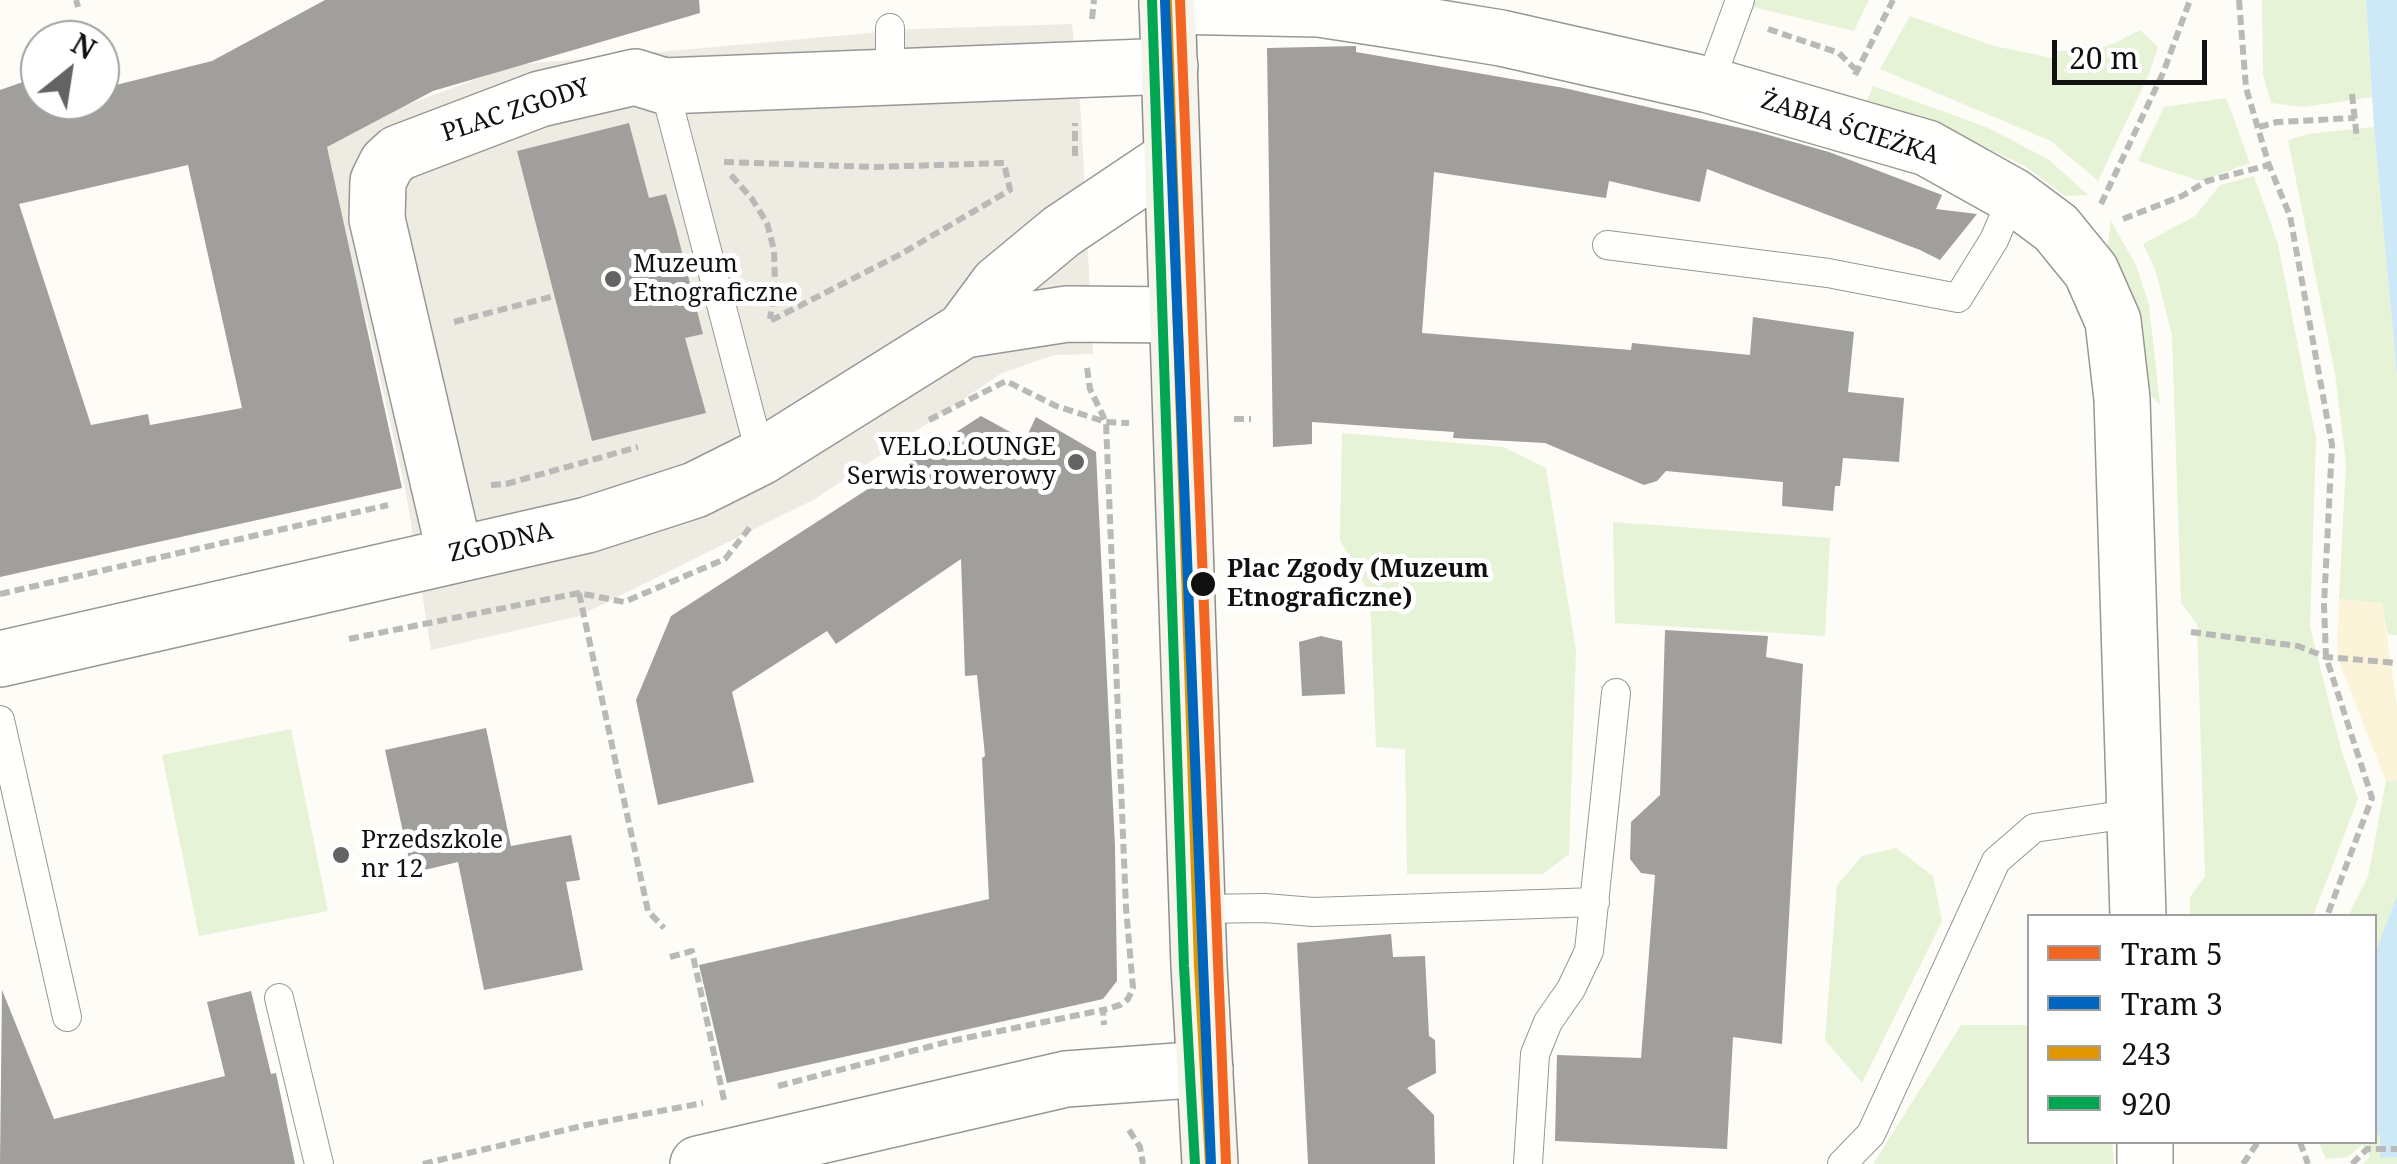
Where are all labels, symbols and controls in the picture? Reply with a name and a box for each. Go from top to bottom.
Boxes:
north arrow [20,20,120,120]
scale bar [2057,20,2212,82]
text: N [65,24,103,68]
text: 20 m [2069,37,2139,78]
street label: PLAC ZGODY [438,73,594,149]
street label: ŻABIA ŚCIEŻKA [1757,86,1943,172]
place label: Muzeum Etnograficzne [633,250,798,309]
marker: Muzeum Etnograficzne [602,268,624,290]
place label: VELO.LOUNGE Serwis rowerowy [847,433,1056,492]
marker: VELO.LOUNGE Serwis rowerowy [1065,451,1087,473]
street label: ZGODNA [446,516,556,570]
place label: Plac Zgody (Muzeum Etnograficzne) [1227,555,1489,614]
marker: Plac Zgody (Muzeum Etnograficzne) [1188,569,1218,599]
place label: Przedszkole nr 12 [361,826,503,885]
marker: Przedszkole nr 12 [330,844,352,866]
legend [2027,914,2377,1144]
text: Tram 5 [2121,933,2223,974]
text: Tram 3 [2121,983,2223,1024]
text: 243 [2121,1033,2171,1074]
text: 920 [2121,1083,2171,1124]

